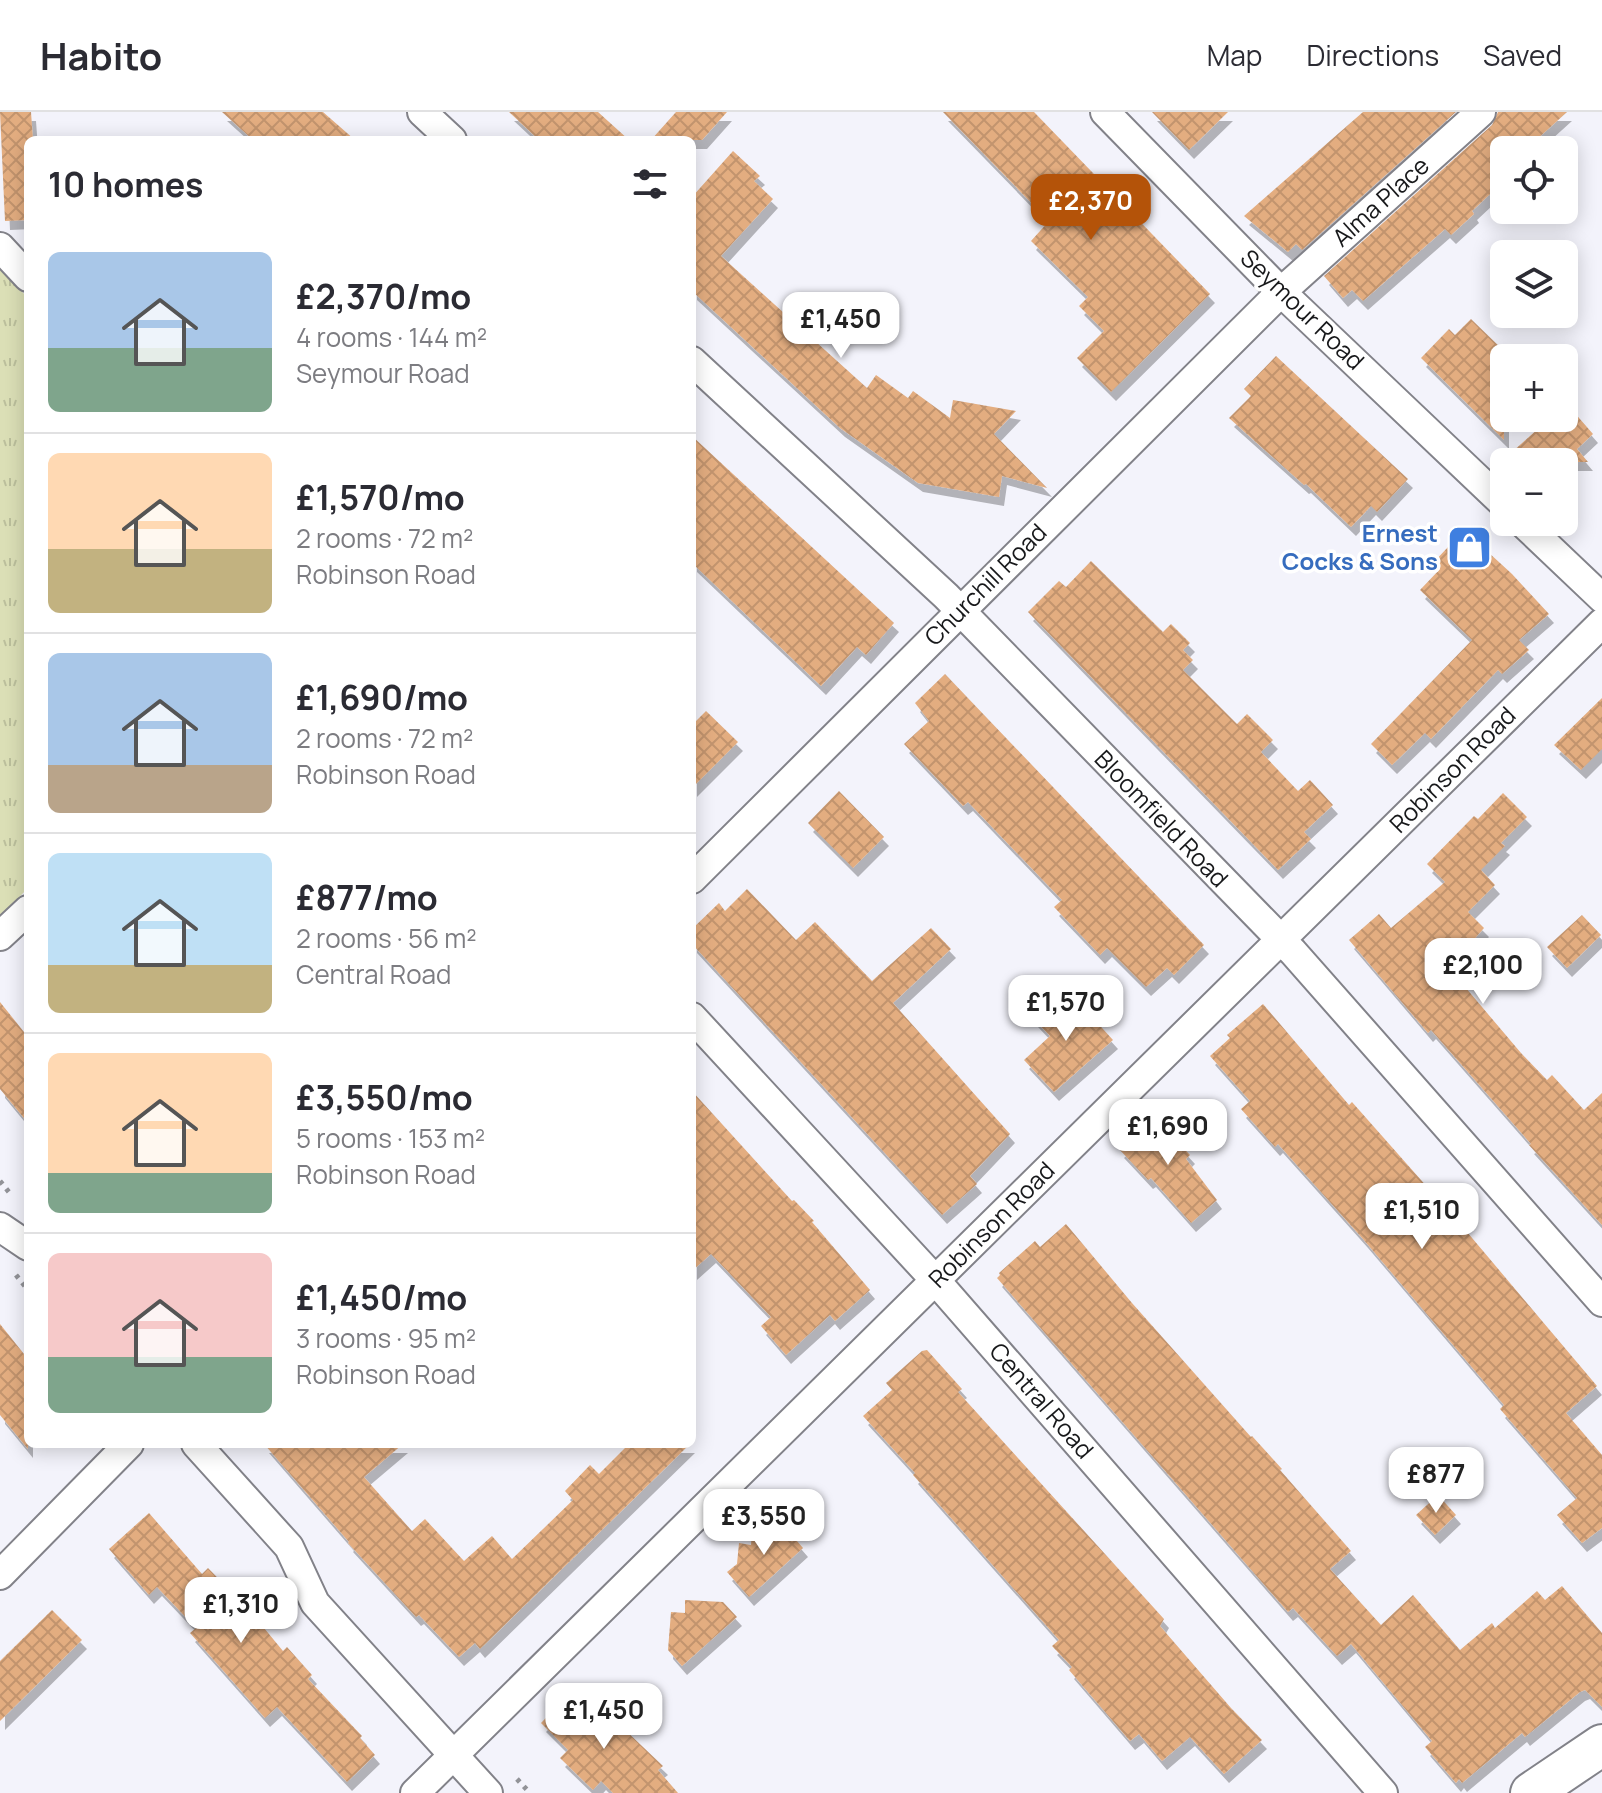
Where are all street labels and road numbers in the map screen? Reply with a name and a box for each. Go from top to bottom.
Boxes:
street label: Alma Place [1324,149,1436,253]
street label: Seymour Road [1234,241,1372,376]
street label: Churchill Road [917,516,1053,652]
street label: Robinson Road [1382,699,1522,839]
street label: Bloomfield Road [1088,742,1236,894]
street label: Robinson Road [921,1154,1061,1294]
street label: Central Road [983,1335,1102,1465]

